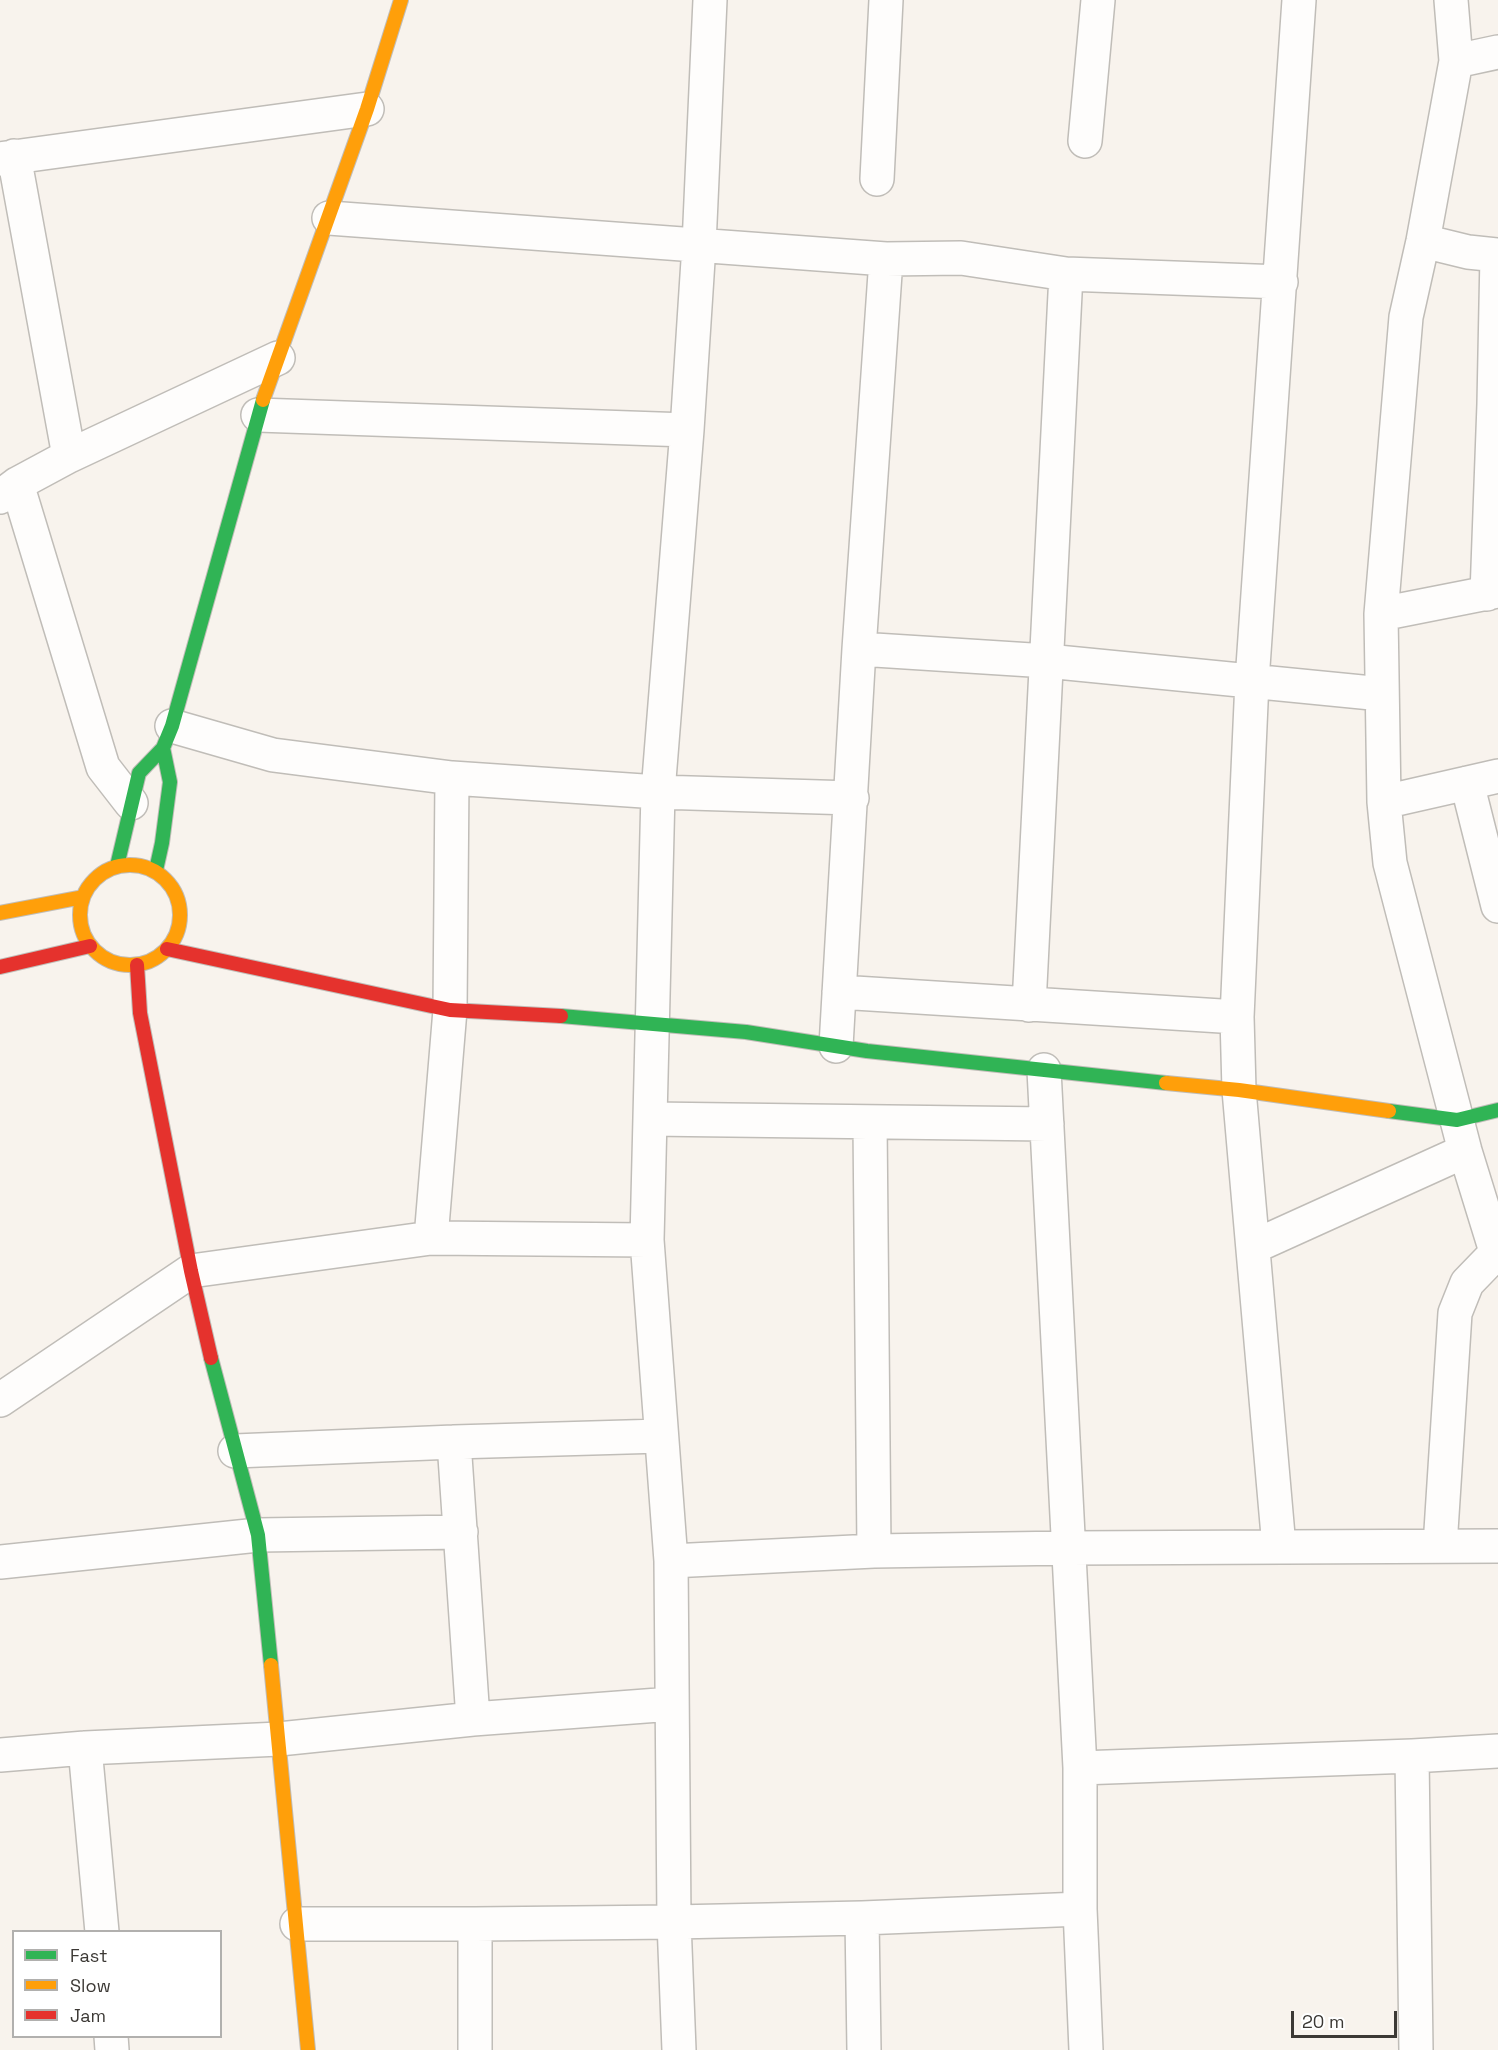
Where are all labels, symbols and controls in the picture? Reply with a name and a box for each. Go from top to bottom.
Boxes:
legend [12,1930,222,2038]
text: Fast [70,1944,107,1967]
text: Slow [70,1974,111,1997]
scale bar [1294,1999,1400,2037]
text: Jam [70,2004,106,2027]
text: 20 m [1302,2010,1345,2033]

